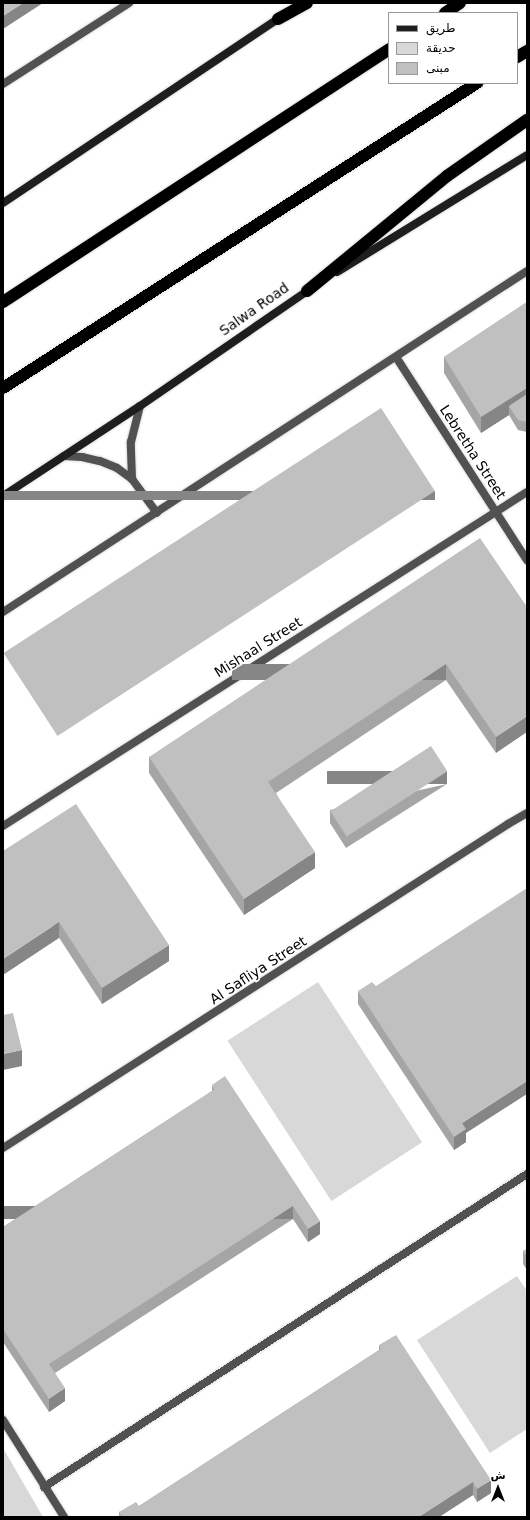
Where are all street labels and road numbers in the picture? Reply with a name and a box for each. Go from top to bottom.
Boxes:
street label: Salwa Road [216,279,292,339]
street label: Lebretha Street [436,402,510,502]
street label: Mishaal Street [211,613,305,681]
street label: Al Safliya Street [206,932,310,1008]

